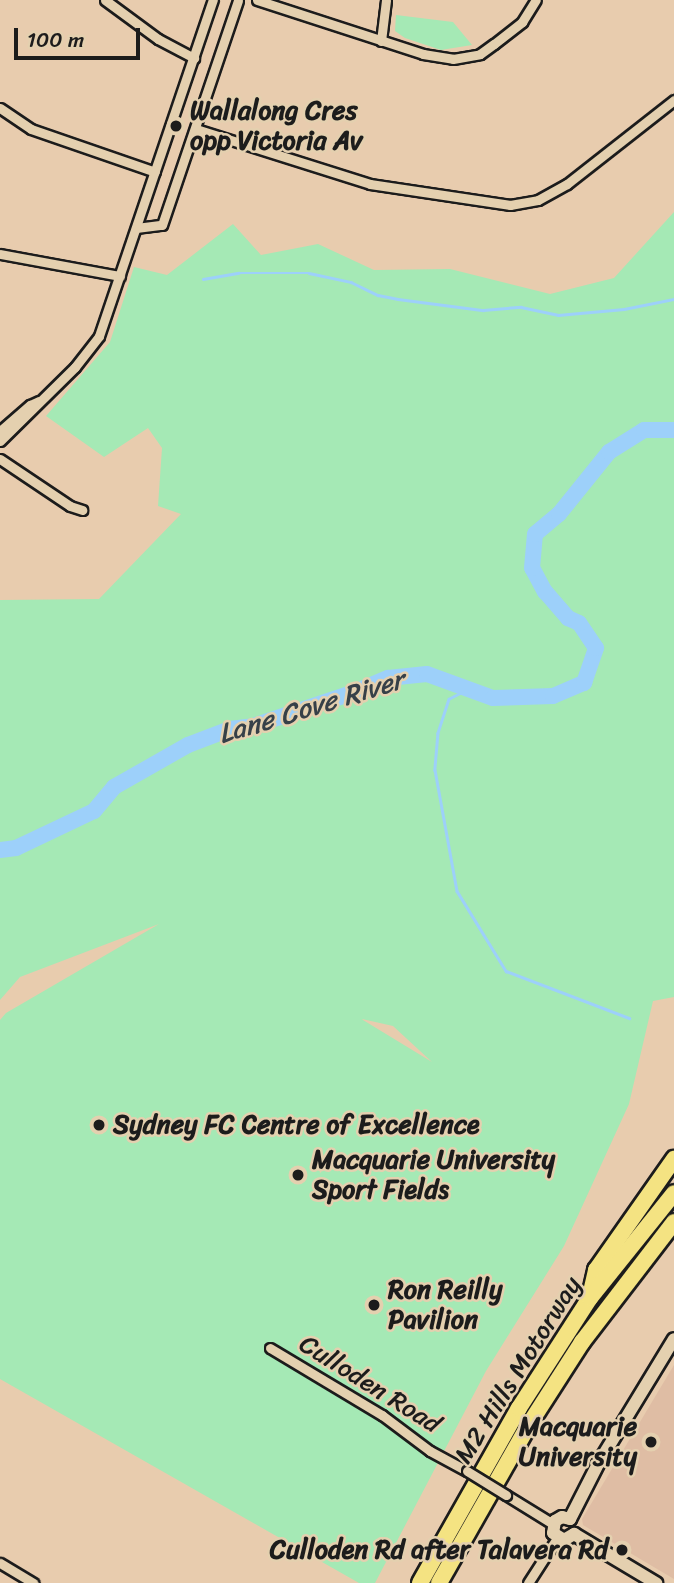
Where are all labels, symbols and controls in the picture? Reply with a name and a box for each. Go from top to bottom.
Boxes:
scale bar [18,14,144,58]
text: 100 m [27,21,84,59]
place label: Wallalong Cres opp Victoria Av [190,95,364,156]
marker: Wallalong Cres opp Victoria Av [168,118,184,134]
water label: Lane Cove River [213,663,409,751]
place label: Sydney FC Centre of Excellence [113,1109,480,1141]
marker: Sydney FC Centre of Excellence [91,1117,107,1133]
place label: Macquarie University Sport Fields [312,1144,555,1206]
marker: Macquarie University Sport Fields [290,1167,306,1183]
street label: M2 Hills Motorway [448,1271,588,1469]
place label: Ron Reilly Pavilion [388,1274,502,1336]
marker: Ron Reilly Pavilion [366,1297,382,1313]
street label: Culloden Road [293,1328,447,1440]
place label: Macquarie University [519,1411,637,1472]
marker: Macquarie University [643,1434,659,1450]
place label: Culloden Rd after Talavera Rd [271,1534,608,1566]
marker: Culloden Rd after Talavera Rd [614,1542,630,1558]

